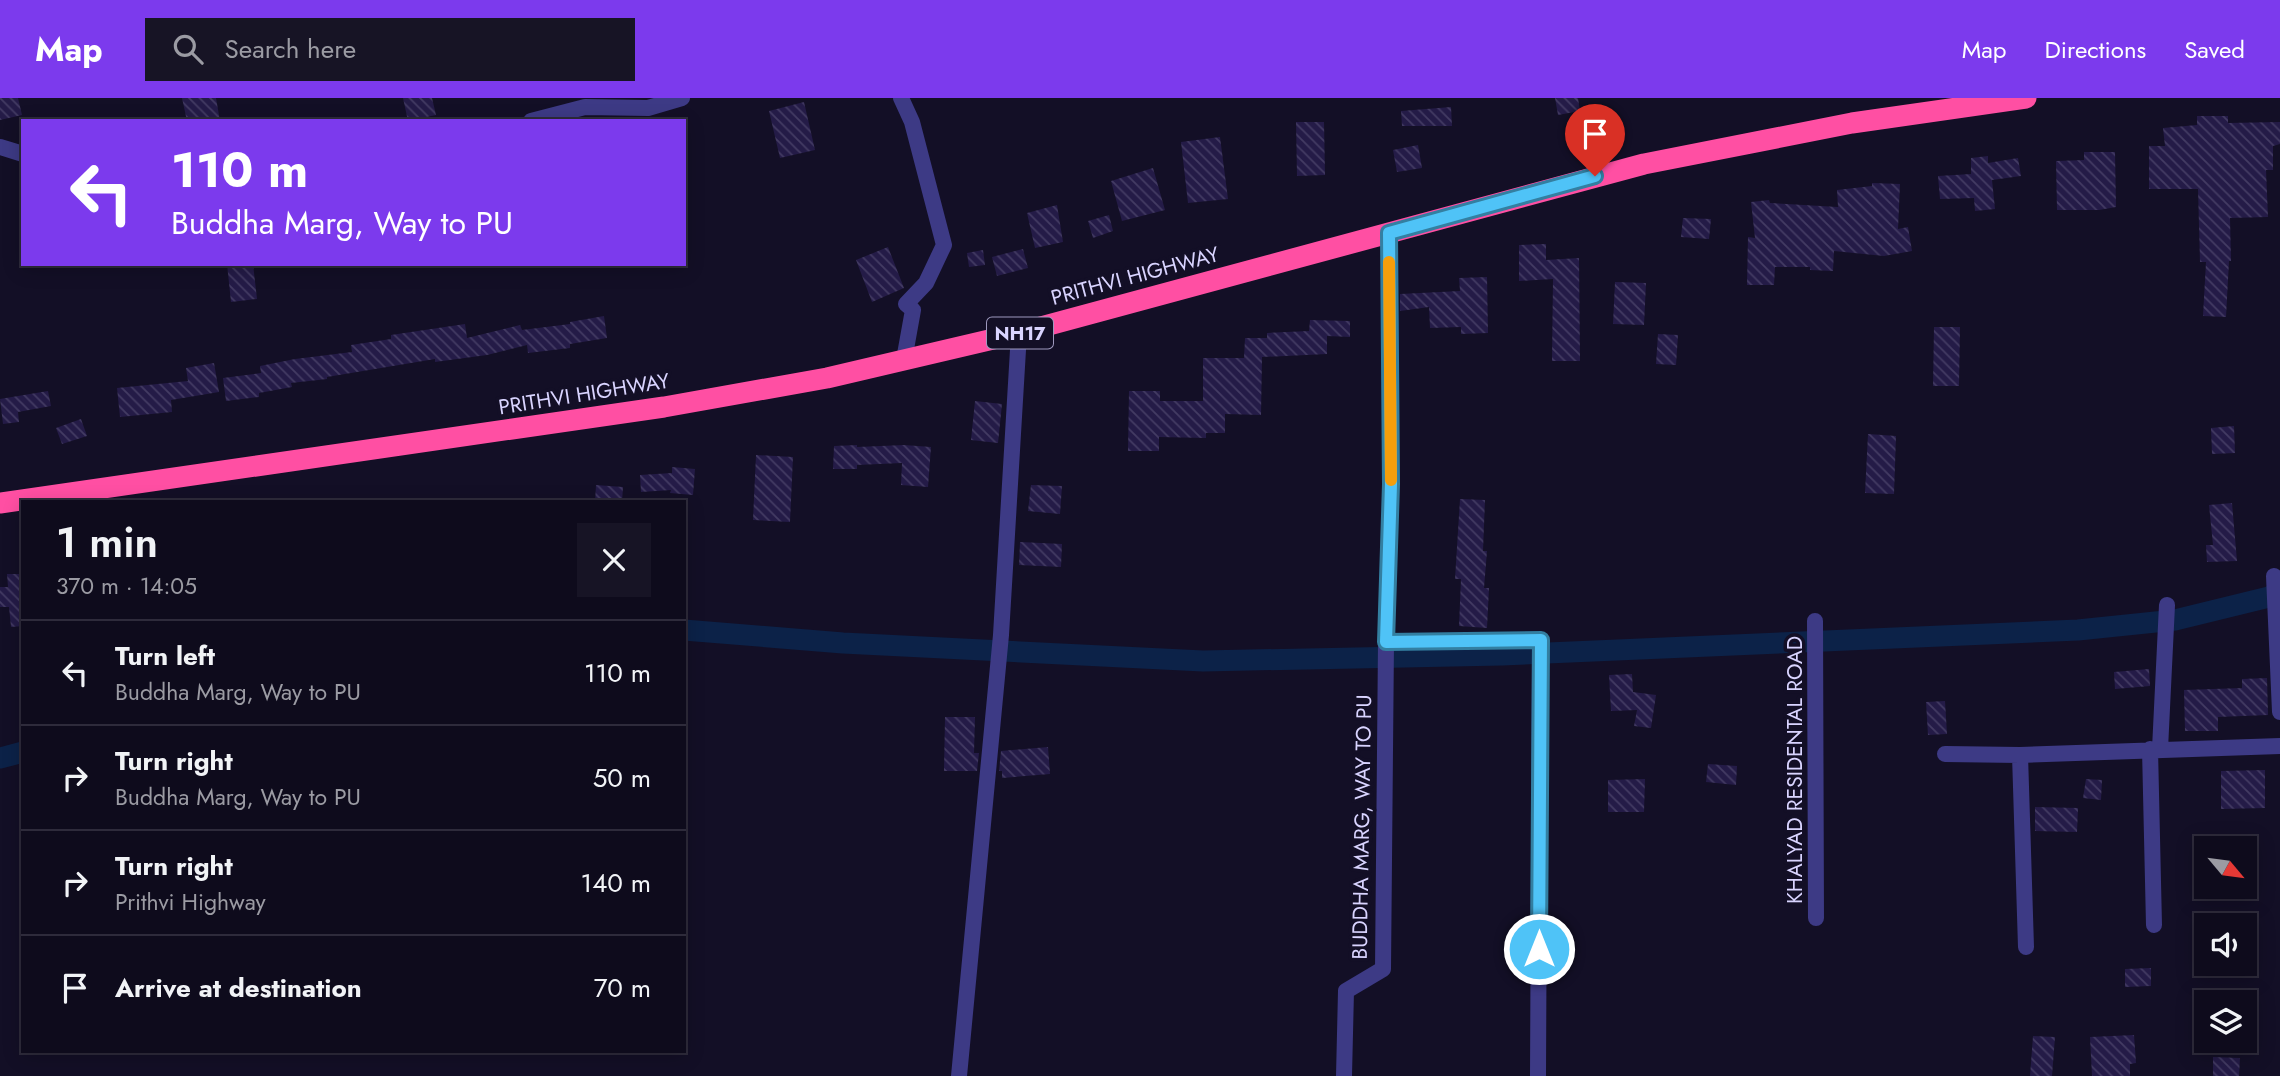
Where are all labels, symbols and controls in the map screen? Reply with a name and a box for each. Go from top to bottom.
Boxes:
search box [145,18,635,81]
text: Map [35,26,103,73]
icon: search [169,30,207,68]
text: Search here [225,30,356,68]
text: Map [1962,32,2007,67]
text: Directions [2045,32,2146,67]
text: Saved [2184,32,2245,67]
pin [1565,104,1625,176]
icon: arrive [1576,115,1614,153]
text: 110 m [171,135,308,205]
icon: left [56,147,147,238]
text: Buddha Marg, Way to PU [171,200,513,246]
street label: PRITHVI HIGHWAY [1048,239,1223,313]
road number: NH17 [987,317,1053,348]
street label: PRITHVI HIGHWAY [496,366,672,422]
text: 1 min [56,512,158,573]
button: close [577,523,651,597]
text: 370 m · 14:05 [56,569,197,603]
street label: KHALYAD RESIDENTAL ROAD [1780,636,1810,904]
text: Turn left [115,637,215,675]
icon: left [56,654,94,692]
text: 110 m [584,654,651,692]
text: Buddha Marg, Way to PU [115,675,361,709]
street label: BUDDHA MARG, WAY TO PU [1345,694,1379,960]
text: Turn right [115,742,233,780]
icon: right [56,759,94,797]
text: 50 m [593,759,651,797]
text: Buddha Marg, Way to PU [115,780,361,814]
north arrow [2194,836,2258,900]
map controls [2194,836,2257,1053]
text: Turn right [115,847,233,885]
icon: right [56,864,94,902]
text: 140 m [580,864,651,902]
text: Prithvi Highway [115,885,266,919]
position arrow [1502,912,1576,986]
button: sound [2194,913,2257,976]
icon: arrive [56,969,94,1007]
text: Arrive at destination [115,969,362,1007]
text: 70 m [594,969,651,1007]
button: layers [2194,990,2257,1053]

